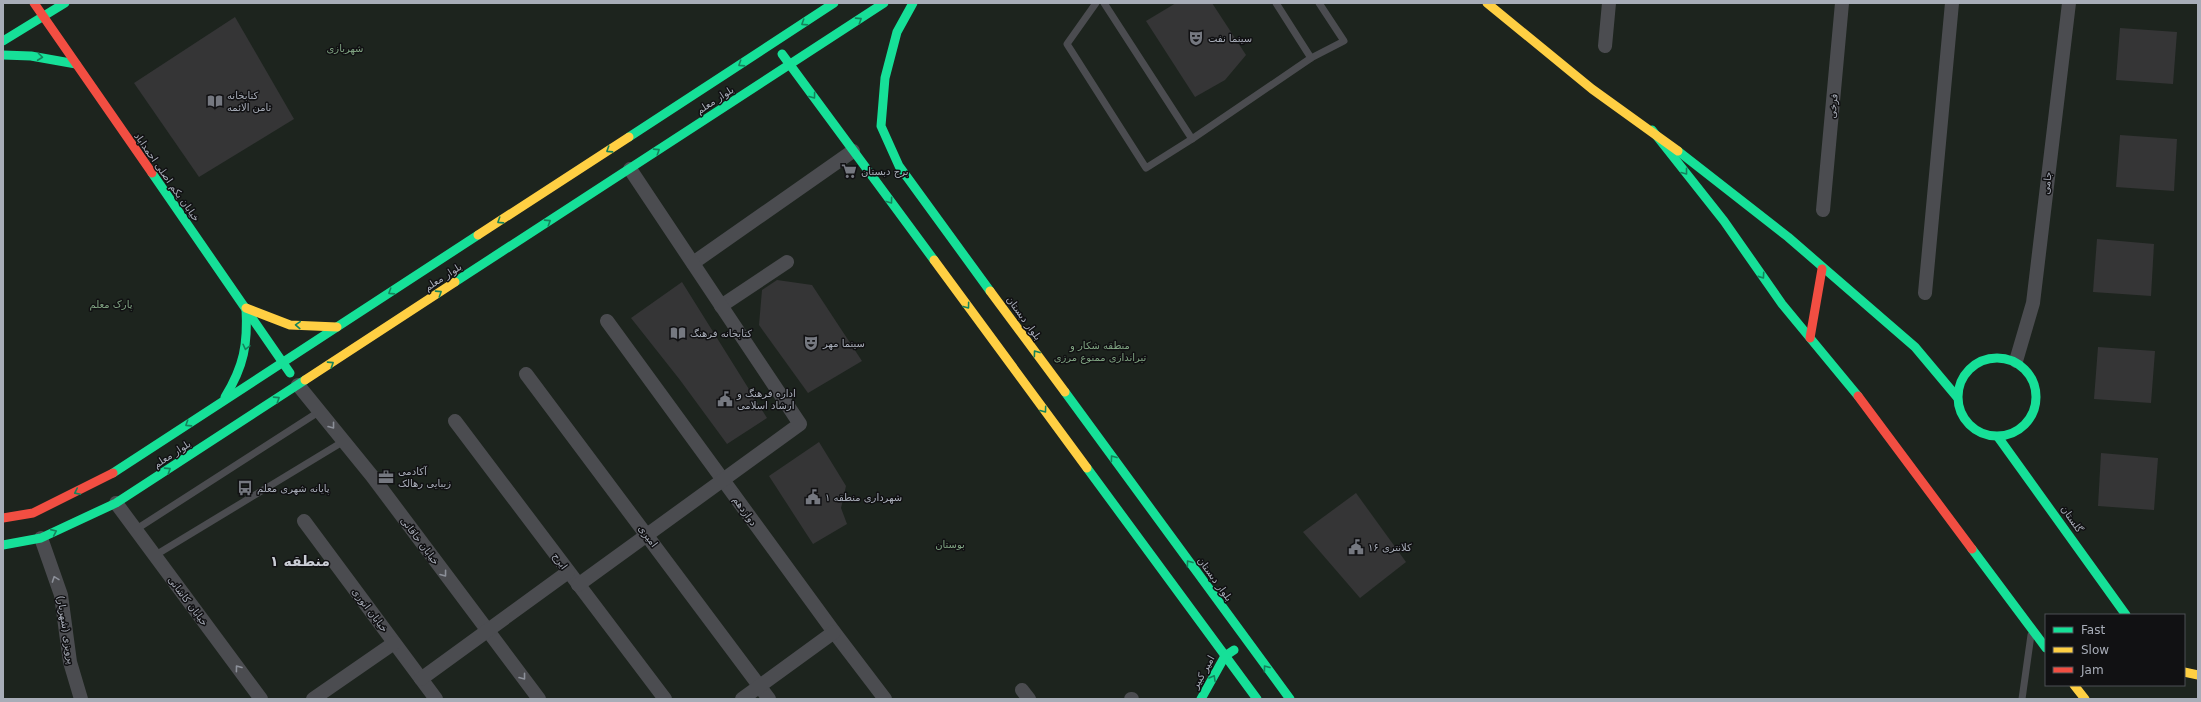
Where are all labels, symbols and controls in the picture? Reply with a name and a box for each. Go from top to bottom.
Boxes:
one-way arrow [855,17,862,24]
one-way arrow [801,18,808,25]
theatre icon: سینما نفت [1187,29,1205,47]
place label: سینما نفت [1208,33,1252,44]
park label: شهربازی [327,43,364,55]
one-way arrow [37,52,43,61]
one-way arrow [738,59,745,66]
street label: بلوار معلم [694,84,736,117]
place label: کتابخانه ثامن الائمه [227,90,272,113]
library icon: کتابخانه ثامن الائمه [206,92,224,110]
one-way arrow [808,92,816,99]
street label: فرخی [1826,93,1840,119]
street label: خیابان یکم اصلی احمداباد [131,130,202,224]
one-way arrow [606,145,613,152]
one-way arrow [653,148,660,156]
supermarket icon: برج دبستان [840,162,858,180]
place label: برج دبستان [861,166,909,178]
one-way arrow [1680,167,1687,174]
street label: جامی [2040,171,2054,195]
one-way arrow [885,196,892,203]
one-way arrow [497,216,504,224]
one-way arrow [544,220,551,227]
street label: بلوار معلم [422,261,464,294]
one-way arrow [1757,272,1765,279]
one-way arrow [388,287,395,295]
one-way arrow [435,291,442,298]
street label: بلوار دبستان [1004,294,1044,342]
park label: پارک معلم [90,299,133,311]
one-way arrow [962,301,969,308]
one-way arrow [295,321,301,330]
library icon: کتابخانه فرهنگ [669,324,687,342]
place label: کتابخانه فرهنگ [690,328,752,339]
theatre icon: سینما مهر [802,334,820,352]
place label: سینما مهر [822,338,865,350]
park label: منطقه شکار و تیراندازی ممنوع مرزی [1054,340,1147,364]
one-way arrow [242,344,250,350]
one-way arrow [1033,350,1041,357]
one-way arrow [326,361,333,368]
place label: اداره فرهنگ و ارشاد اسلامی [736,388,796,411]
public building icon: اداره فرهنگ و ارشاد اسلامی [716,390,734,408]
one-way arrow [272,397,279,404]
one-way arrow [1039,406,1046,413]
one-way arrow [185,419,192,427]
one-way arrow [327,421,334,428]
street label: بلوار معلم [151,438,193,471]
one-way arrow [1110,455,1117,462]
place label: آکادمی زیبایی رهالک [398,465,451,489]
one-way arrow [163,467,170,474]
office icon: آکادمی زیبایی رهالک [377,468,395,486]
bus stop icon: پایانه شهری معلم [236,479,254,497]
place label: پایانه شهری معلم [257,483,330,495]
one-way arrow [74,487,82,495]
public building icon: شهرداری منطقه ۱ [804,488,822,506]
place label: شهرداری منطقه ۱ [825,492,902,504]
street label: دوازدهم [730,494,759,528]
street label: گلستان [2059,503,2085,535]
street label: خیابان خاقانی [399,515,441,567]
street label: امیری [636,523,660,549]
one-way arrow [50,529,57,537]
public building icon: کلانتری ۱۶ [1347,538,1365,556]
park label: بوستان [935,539,965,550]
place label: کلانتری ۱۶ [1368,542,1412,553]
street label: ایرج [550,551,570,572]
district label: منطقه ۱ [270,553,330,569]
street label: بلوار دبستان [1195,555,1235,603]
one-way arrow [1187,560,1194,567]
one-way arrow [439,569,446,576]
street label: خیابان کاشانی [166,574,210,628]
one-way arrow [52,576,60,583]
street label: خیابان انوری [350,586,390,634]
street label: پرویزی (شهریار) [54,595,77,666]
legend [2045,614,2185,686]
text: Fast [2081,623,2105,637]
text: Slow [2081,643,2109,657]
street label: امیر کبیر [1189,654,1217,691]
text: Jam [2080,663,2104,677]
one-way arrow [236,665,243,672]
one-way arrow [1264,665,1271,672]
one-way arrow [518,673,525,680]
one-way arrow [1208,675,1215,682]

